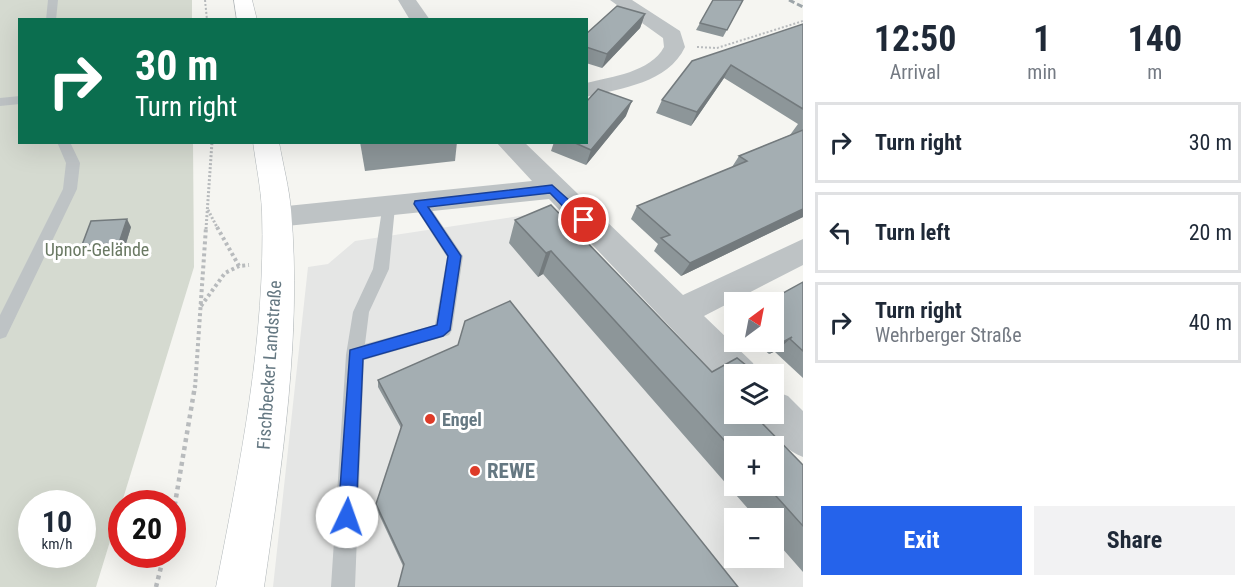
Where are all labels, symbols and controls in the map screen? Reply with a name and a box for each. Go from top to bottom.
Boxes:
text: 12:50 [874,18,956,60]
text: 1 [1033,18,1051,60]
text: 140 [1128,18,1182,60]
text: 30 m [135,41,218,90]
icon: right [36,42,114,120]
text: Arrival [890,60,941,84]
text: min [1027,60,1057,84]
text: m [1147,60,1162,84]
text: Turn right [135,91,237,123]
icon: right [824,126,857,159]
text: Turn right [875,130,962,155]
text: 30 m [1189,130,1232,155]
pin [558,194,609,245]
icon: arrive [567,203,600,236]
icon: left [824,216,857,249]
text: Turn left [875,220,950,245]
text: 20 m [1189,220,1232,245]
park label: Upnor-Gelände [45,239,149,260]
street label: Fischbecker Landstraße [253,280,285,450]
north arrow [724,292,784,352]
map controls [724,292,784,568]
text: Turn right [875,298,962,323]
icon: right [824,306,857,339]
text: 40 m [1189,310,1232,335]
text: Wehrberger Straße [875,323,1022,347]
button: layers [724,364,784,424]
place label: Engel [442,409,482,430]
marker: Engel [423,412,437,426]
button: + [724,436,784,496]
place label: REWE [487,459,535,483]
marker: REWE [468,464,482,478]
position arrow [315,485,379,549]
speed limit sign: 20 [108,490,186,568]
text: 10 [42,504,72,539]
button: Exit [821,506,1022,575]
button: Share [1034,506,1235,575]
button: − [724,508,784,568]
text: km/h [42,535,72,553]

